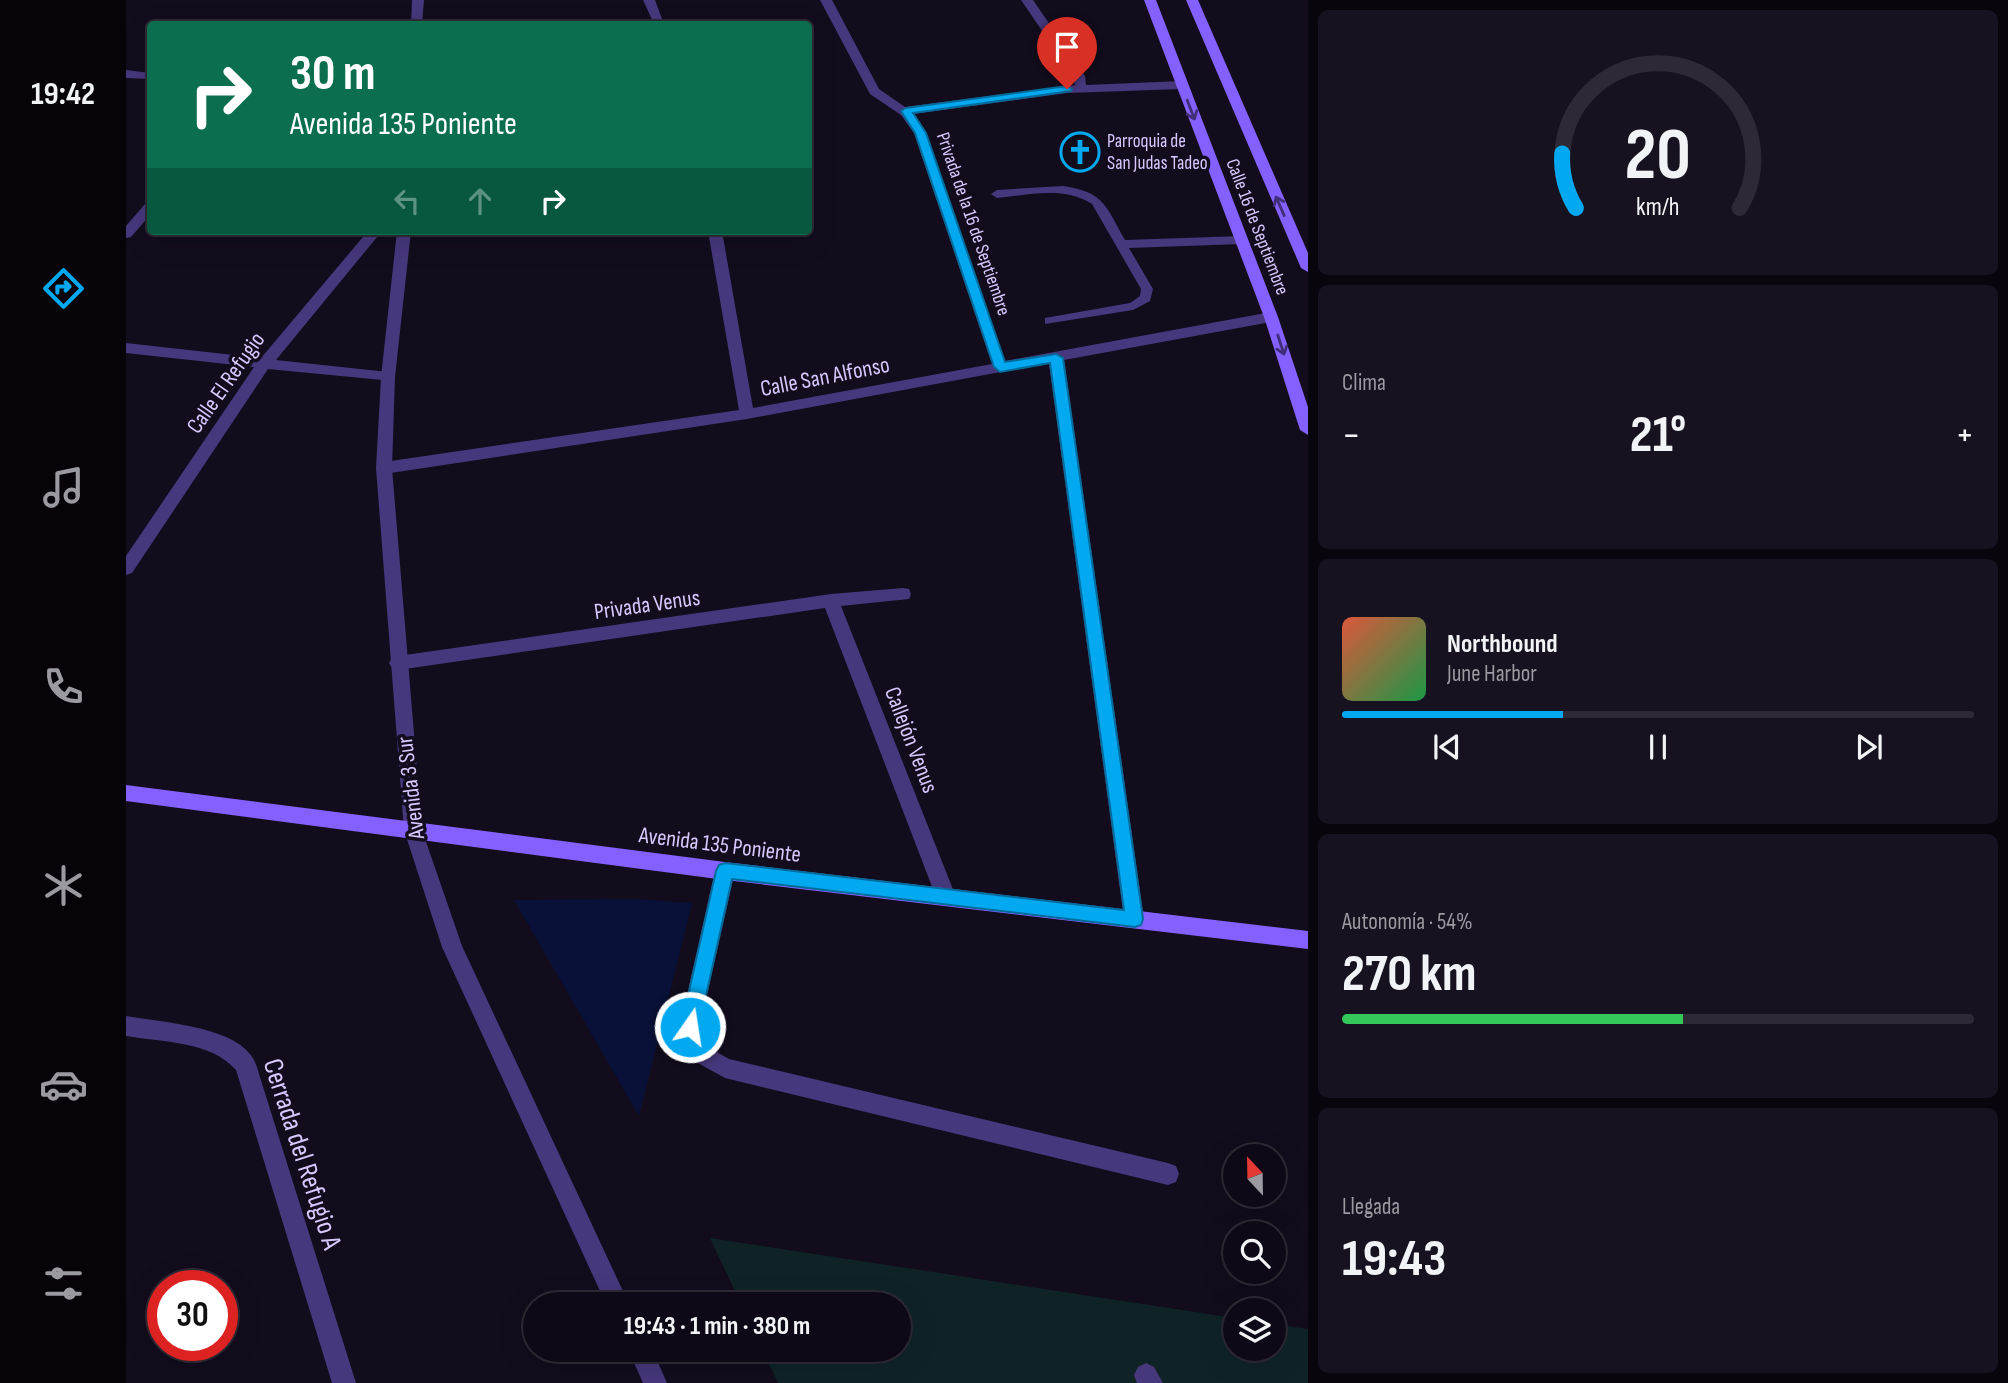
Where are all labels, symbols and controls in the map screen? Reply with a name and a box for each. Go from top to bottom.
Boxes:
pin [1037,17,1097,89]
icon: arrive [1048,28,1086,66]
text: 30 m [290,45,375,104]
icon: right [175,49,266,140]
text: 19:42 [31,75,95,114]
one-way arrow [1186,98,1199,120]
text: Avenida 135 Poniente [290,105,517,144]
text: 20 [1625,113,1691,201]
street label: Privada de la 16 de Septiembre [931,129,1015,319]
place label: Parroquia de San Judas Tadeo [1107,130,1208,175]
church icon: Parroquia de San Judas Tadeo [1059,131,1101,173]
street label: Calle 16 de Septiembre [1220,156,1294,298]
icon: left [388,182,426,220]
icon: ahead [461,182,499,220]
icon: right [534,182,572,220]
text: km/h [1636,192,1680,223]
one-way arrow [1273,196,1286,217]
icon: directions [39,264,88,313]
street label: Calle El Refugio [181,327,271,439]
one-way arrow [1275,334,1288,356]
street label: Calle San Alfonso [758,351,892,403]
text: Clima [1342,369,1386,397]
text: 21° [1630,404,1686,467]
text: − [1342,413,1361,458]
text: + [1955,413,1974,458]
icon: music [39,463,88,512]
street label: Privada Venus [592,584,702,626]
text: Northbound [1447,629,1558,660]
text: June Harbor [1447,660,1537,688]
icon: phone [39,662,88,711]
street label: Callejón Venus [878,683,944,797]
icon: previous [1428,728,1466,766]
icon: pause [1639,728,1677,766]
icon: next [1850,728,1888,766]
street label: Avenida 3 Sur [391,735,431,842]
street label: Avenida 135 Poniente [636,821,803,869]
icon: climate [39,861,88,910]
text: Autonomía · 54% [1342,908,1473,936]
text: 270 km [1342,943,1477,1006]
position arrow [653,990,727,1064]
street label: Cerrada del Refugio A [256,1054,349,1254]
icon: car [39,1060,88,1109]
north arrow [1223,1144,1286,1208]
map controls [1223,1144,1286,1361]
text: Llegada [1342,1193,1400,1221]
button: search [1223,1221,1286,1284]
text: 19:43 [1342,1228,1446,1291]
icon: filters [39,1259,88,1308]
speed limit sign: 30 [147,1270,238,1361]
button: layers [1223,1298,1286,1361]
text: 19:43 · 1 min · 380 m [624,1311,810,1342]

